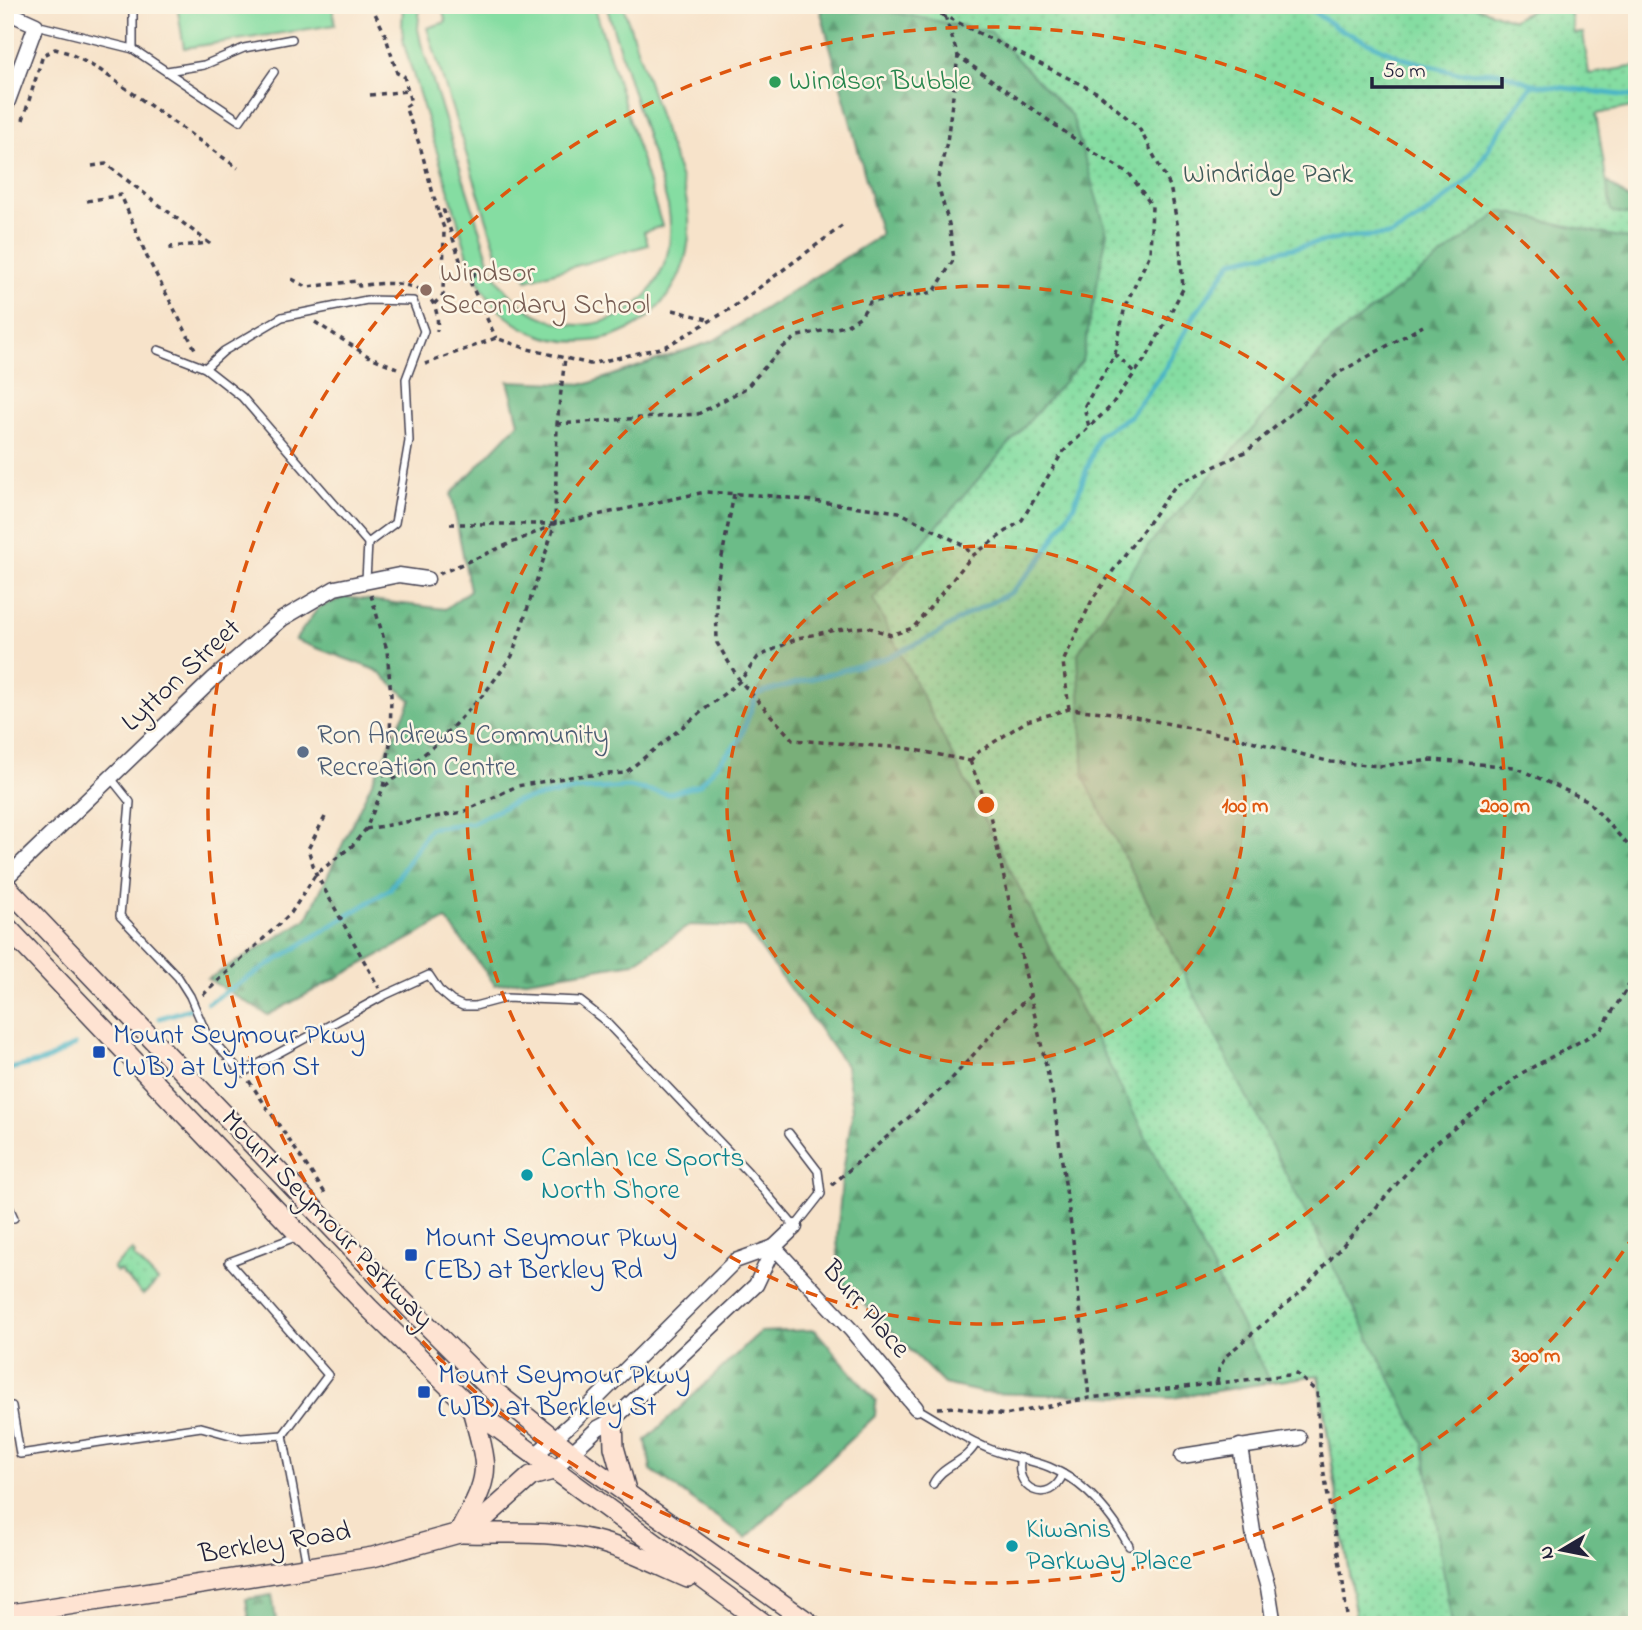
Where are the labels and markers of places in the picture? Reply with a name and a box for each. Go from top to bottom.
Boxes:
place label: Windsor Bubble [789,62,972,103]
marker: Windsor Bubble [767,74,783,90]
place label: Windsor Secondary School [440,254,650,327]
marker: Windsor Secondary School [418,282,434,298]
place label: Ron Andrews Community Recreation Centre [317,716,609,789]
marker: Ron Andrews Community Recreation Centre [295,744,311,760]
centre of rings [974,793,998,817]
place label: Mount Seymour Pkwy (WB) at Lytton St [113,1016,365,1089]
marker: Mount Seymour Pkwy (WB) at Lytton St [91,1044,107,1060]
place label: Canlan Ice Sports North Shore [541,1139,745,1212]
marker: Canlan Ice Sports North Shore [519,1167,535,1183]
place label: Mount Seymour Pkwy (EB) at Berkley Rd [425,1219,677,1292]
marker: Mount Seymour Pkwy (EB) at Berkley Rd [403,1247,419,1263]
place label: Mount Seymour Pkwy (WB) at Berkley St [438,1356,690,1429]
marker: Mount Seymour Pkwy (WB) at Berkley St [416,1384,432,1400]
place label: Kiwanis Parkway Place [1026,1510,1192,1583]
marker: Kiwanis Parkway Place [1004,1538,1020,1554]

